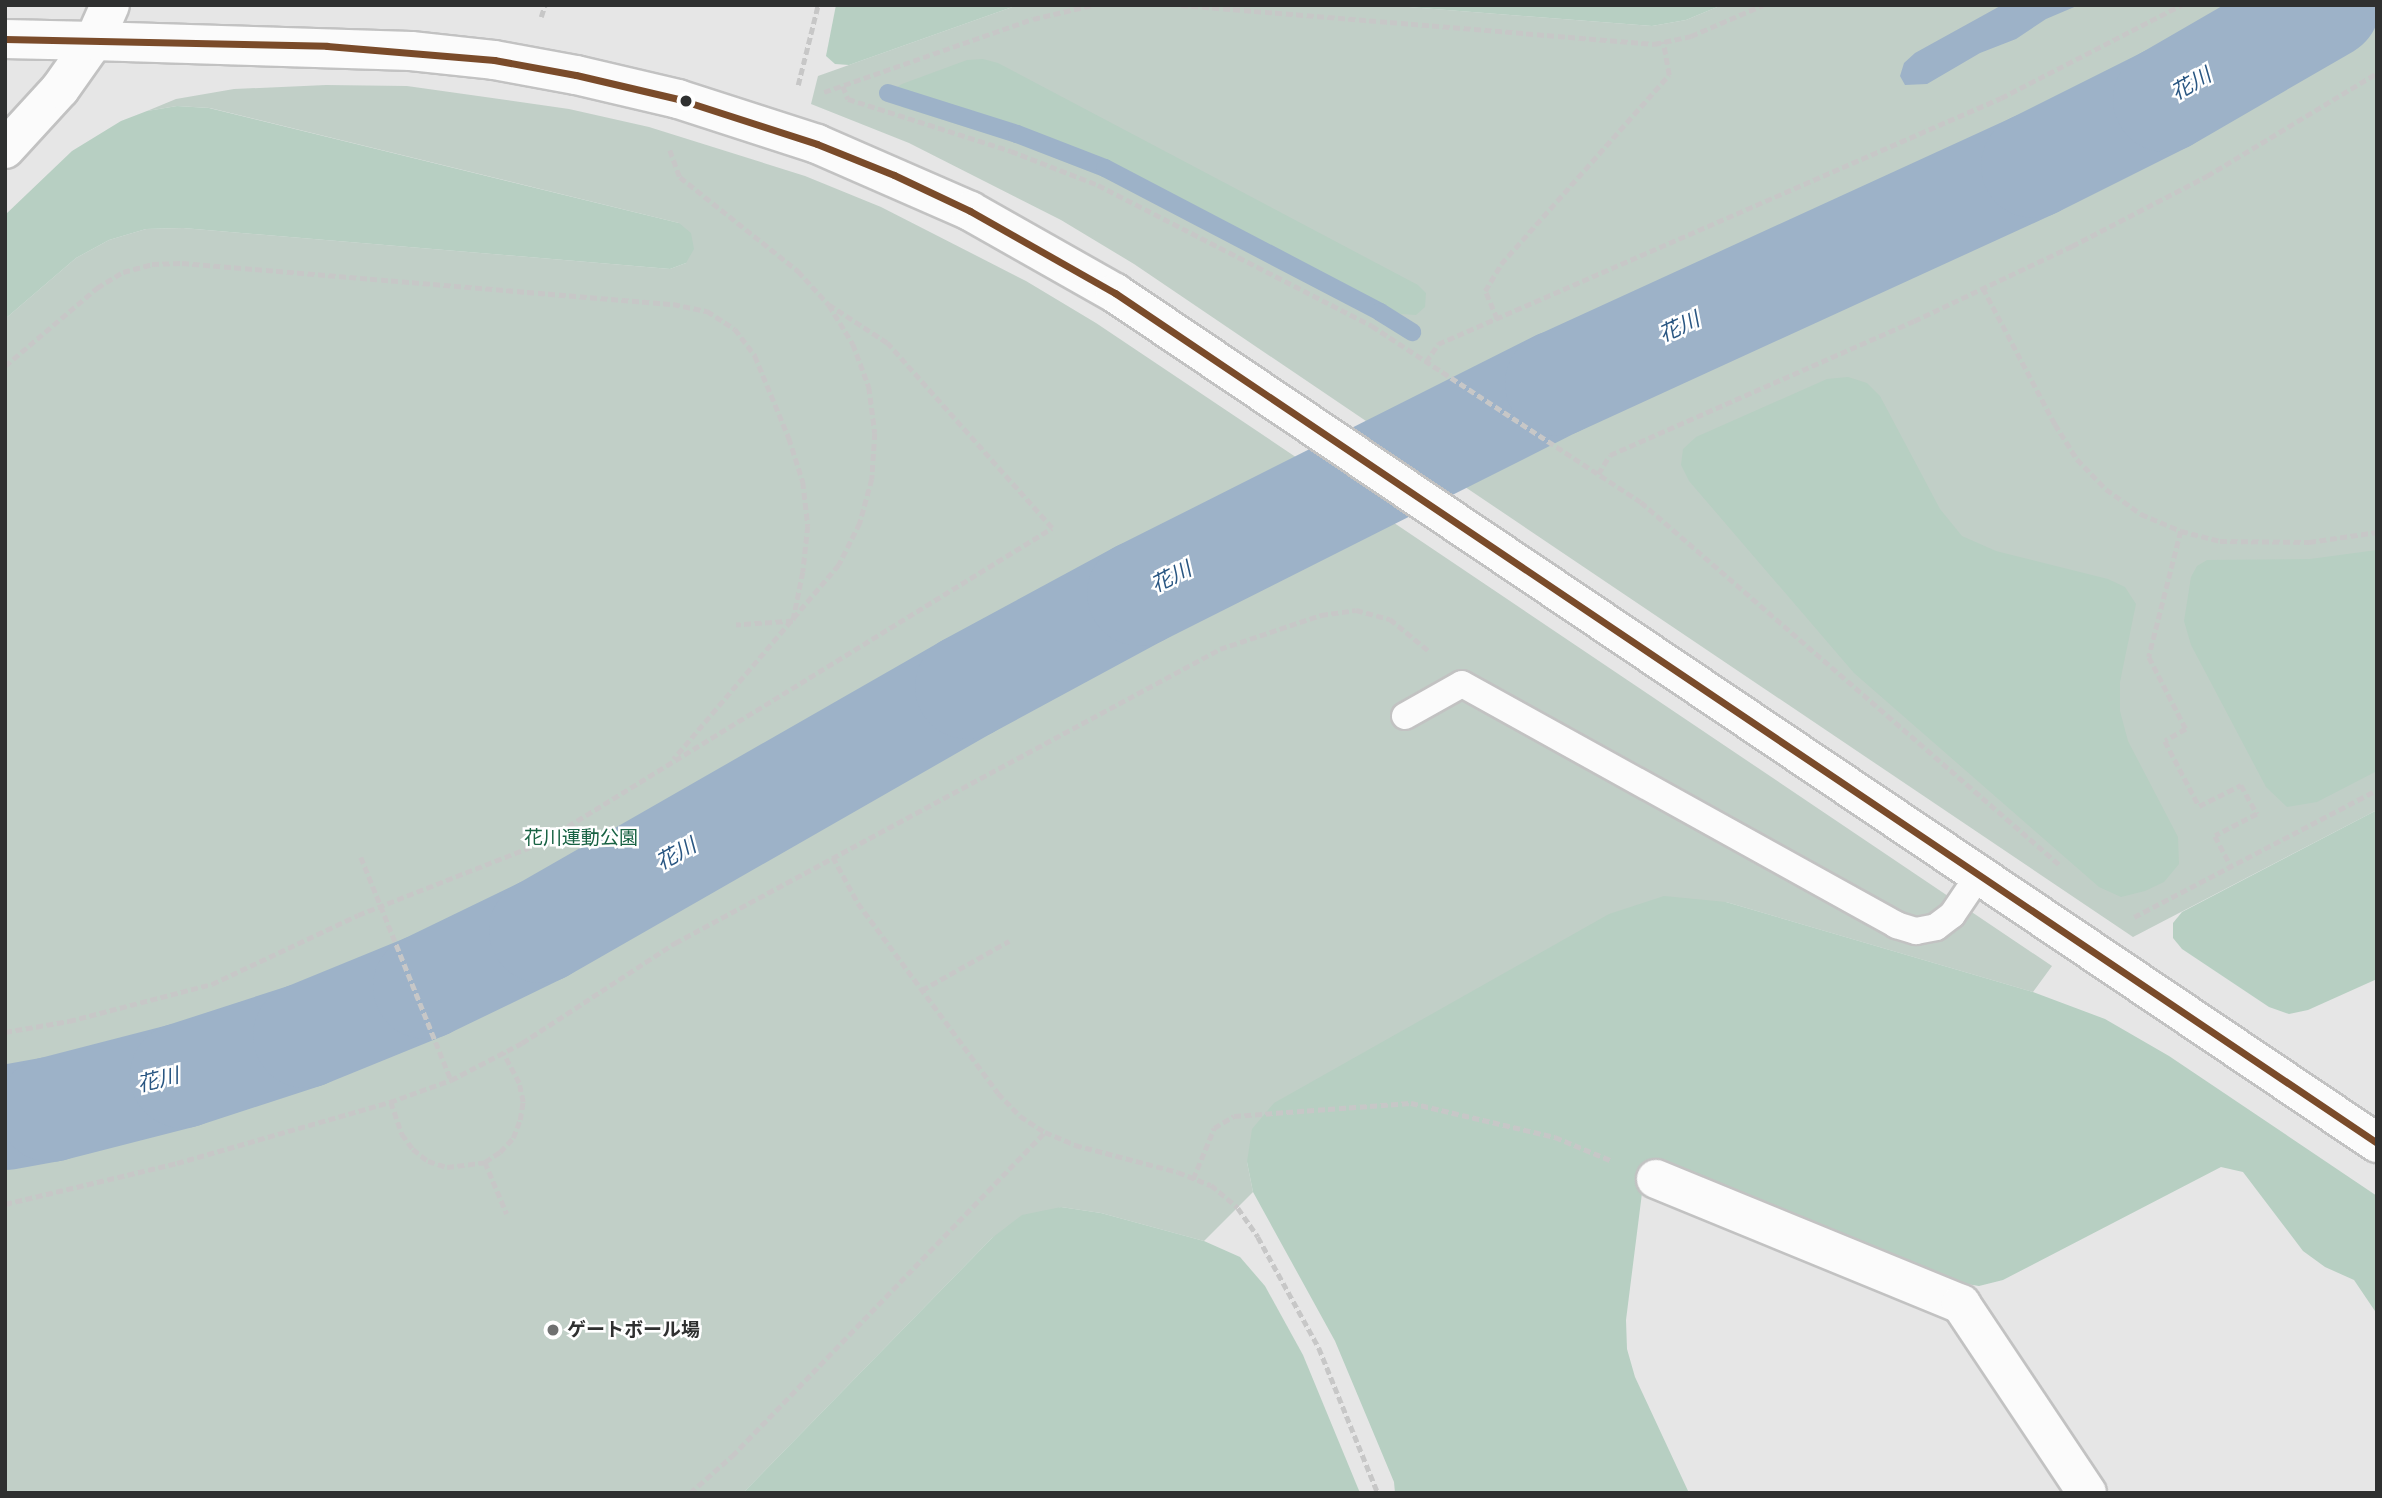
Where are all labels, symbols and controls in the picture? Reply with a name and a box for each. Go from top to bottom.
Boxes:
water label: 花川 [2167,63,2215,105]
unlabelled marker [679,94,693,108]
water label: 花川 [1655,307,1703,347]
water label: 花川 [1147,556,1195,598]
park label: 花川運動公園 [524,827,638,849]
water label: 花川 [652,833,700,875]
water label: 花川 [135,1063,181,1097]
place label: ゲートボール場 [567,1319,700,1341]
marker: ゲートボール場 [545,1322,561,1338]

